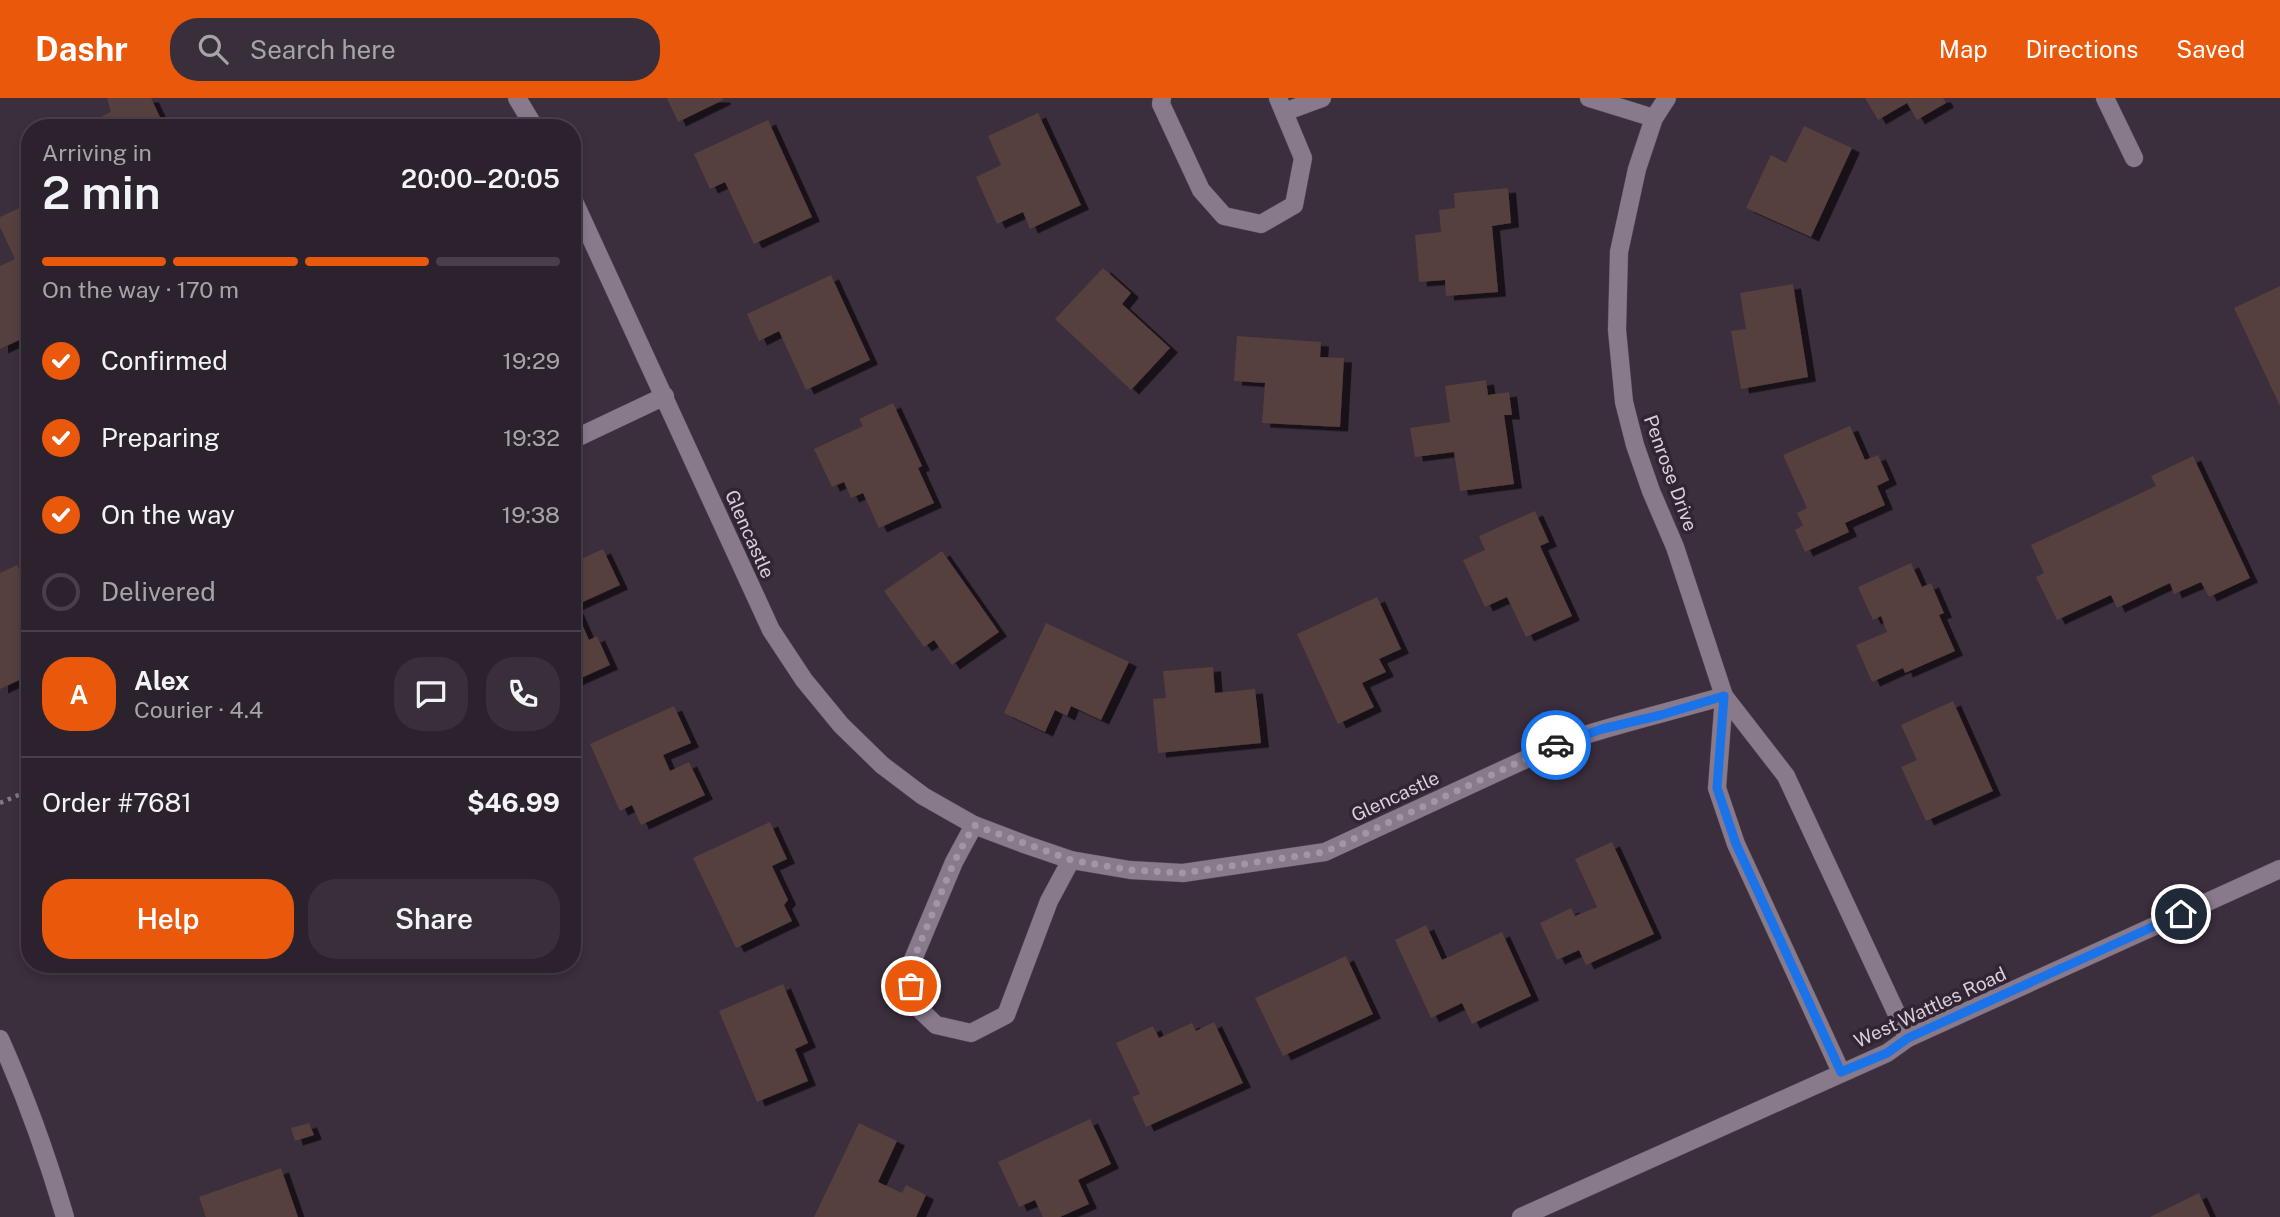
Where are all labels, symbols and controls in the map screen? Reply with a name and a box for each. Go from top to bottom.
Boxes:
search box [170,18,660,81]
text: Dashr [35,30,128,68]
icon: search [194,30,232,68]
text: Search here [250,34,396,65]
text: Map [1939,35,1988,63]
text: Directions [2026,35,2138,63]
text: Saved [2176,35,2245,63]
text: Arriving in [42,139,152,166]
text: 20:00–20:05 [401,163,560,194]
text: 2 min [42,165,161,219]
text: On the way · 170 m [42,276,239,303]
icon: check [42,342,80,380]
text: Confirmed [101,345,228,376]
text: 19:29 [503,347,560,374]
street label: Penrose Drive [1640,412,1702,534]
icon: check [42,419,80,457]
text: Preparing [101,422,220,453]
text: 19:32 [503,424,560,451]
street label: Glencastle [721,486,779,582]
icon: check [42,496,80,534]
text: On the way [101,499,235,530]
text: 19:38 [502,501,560,528]
text: Delivered [101,576,216,607]
button: chat [394,657,468,731]
button: phone [486,657,560,731]
text: Alex [134,665,190,696]
text: A [70,679,88,710]
text: Courier · 4.4 [134,696,263,723]
courier [1521,710,1591,780]
icon: car [1537,726,1575,764]
street label: Glencastle [1348,766,1442,826]
text: Order #7681 [42,787,192,818]
text: $46.99 [467,787,560,818]
button: Help [42,879,294,959]
button: Share [308,879,560,959]
pin [2151,884,2211,944]
icon: home [2162,895,2200,933]
pin [881,956,941,1016]
street label: West Wattles Road [1850,962,2010,1052]
icon: bag [892,967,930,1005]

